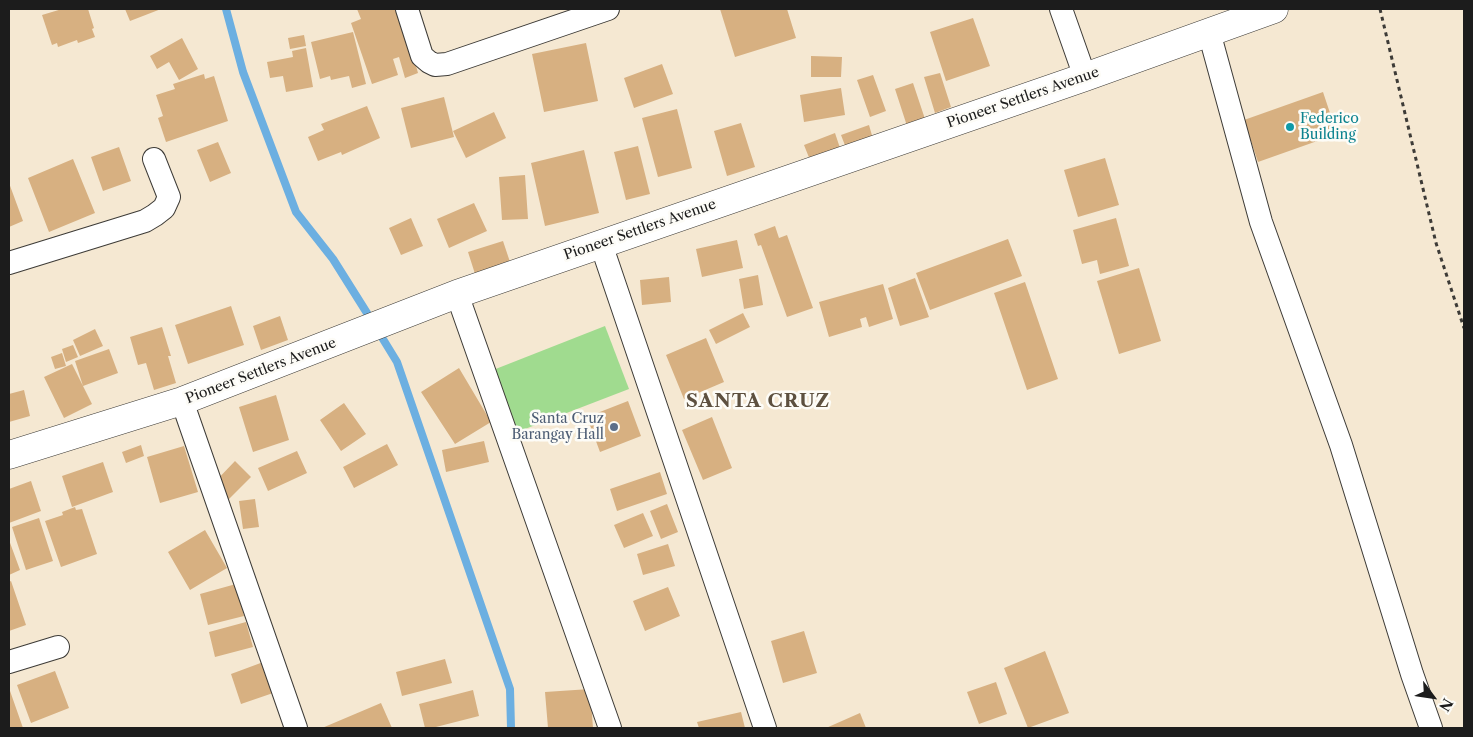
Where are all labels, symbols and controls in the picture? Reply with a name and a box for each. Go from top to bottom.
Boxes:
street label: Pioneer Settlers Avenue [945,64,1101,132]
place label: Federico Building [1300,111,1359,144]
marker: Federico Building [1284,121,1296,133]
street label: Pioneer Settlers Avenue [562,196,718,264]
street label: Pioneer Settlers Avenue [183,335,339,407]
district label: SANTA CRUZ [684,391,832,413]
place label: Santa Cruz Barangay Hall [511,411,604,444]
marker: Santa Cruz Barangay Hall [608,421,620,433]
north arrow [1408,672,1458,722]
text: N [1435,695,1457,715]

